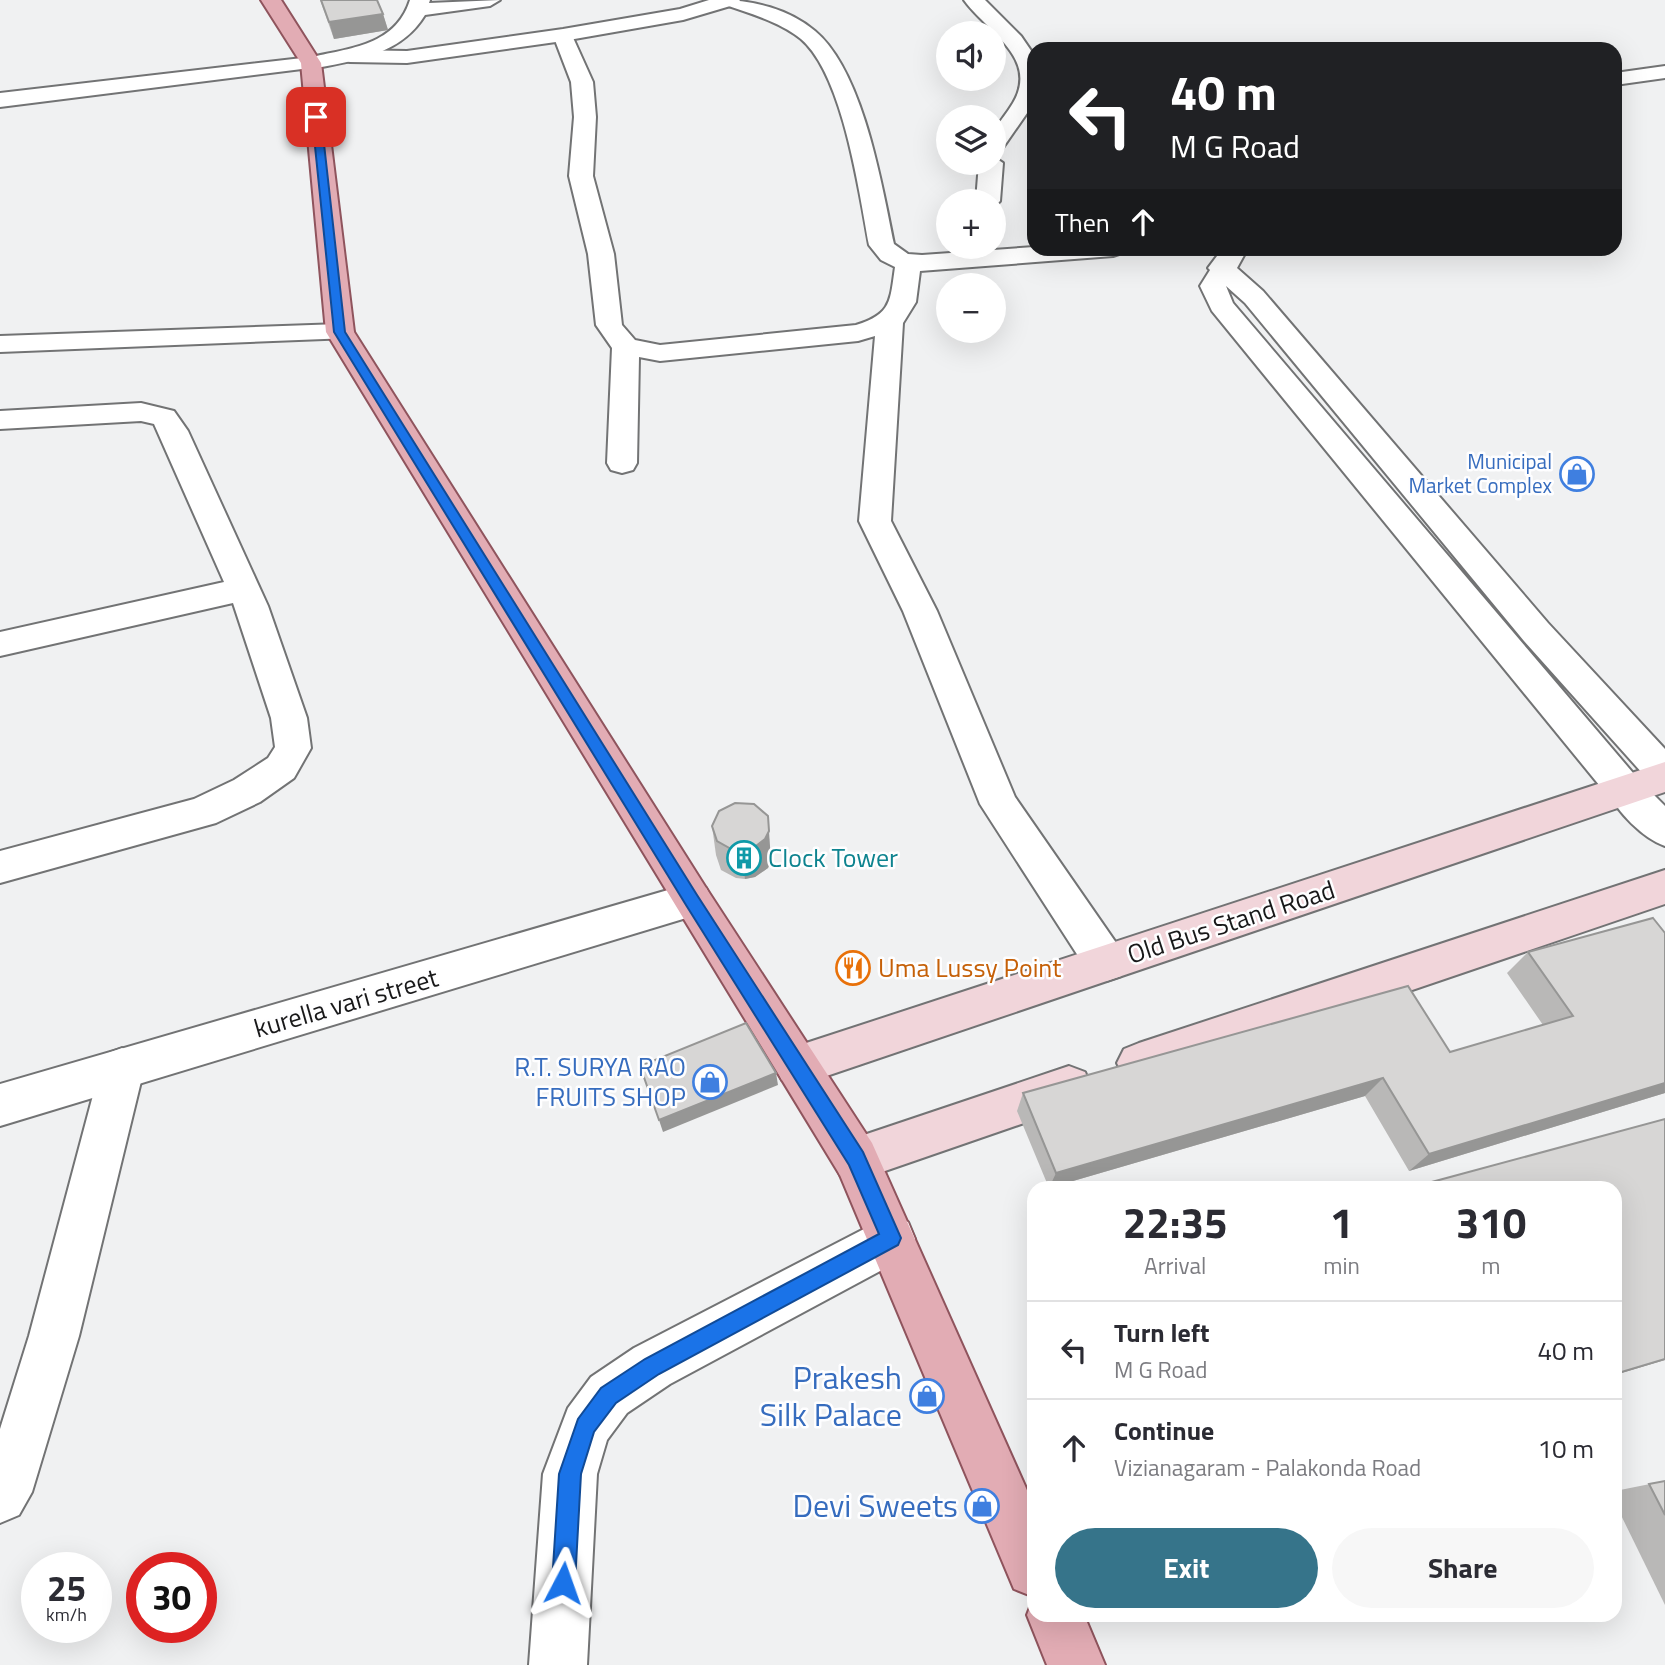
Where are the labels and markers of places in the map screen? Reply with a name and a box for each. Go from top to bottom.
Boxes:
pin [286,87,346,147]
place label: Municipal Market Complex [1408,445,1552,501]
shop icon: Municipal Market Complex [1558,455,1596,493]
place label: Clock Tower [768,838,898,877]
building icon: Clock Tower [725,839,763,877]
place label: Uma Lussy Point [878,948,1061,987]
restaurant icon: Uma Lussy Point [834,949,872,987]
place label: R.T. SURYA RAO FRUITS SHOP [514,1047,686,1116]
shop icon: R.T. SURYA RAO FRUITS SHOP [691,1063,729,1101]
place label: Prakesh Silk Palace [760,1353,902,1438]
shop icon: Prakesh Silk Palace [908,1377,946,1415]
place label: Devi Sweets [792,1481,958,1529]
shop icon: Devi Sweets [963,1487,1001,1525]

